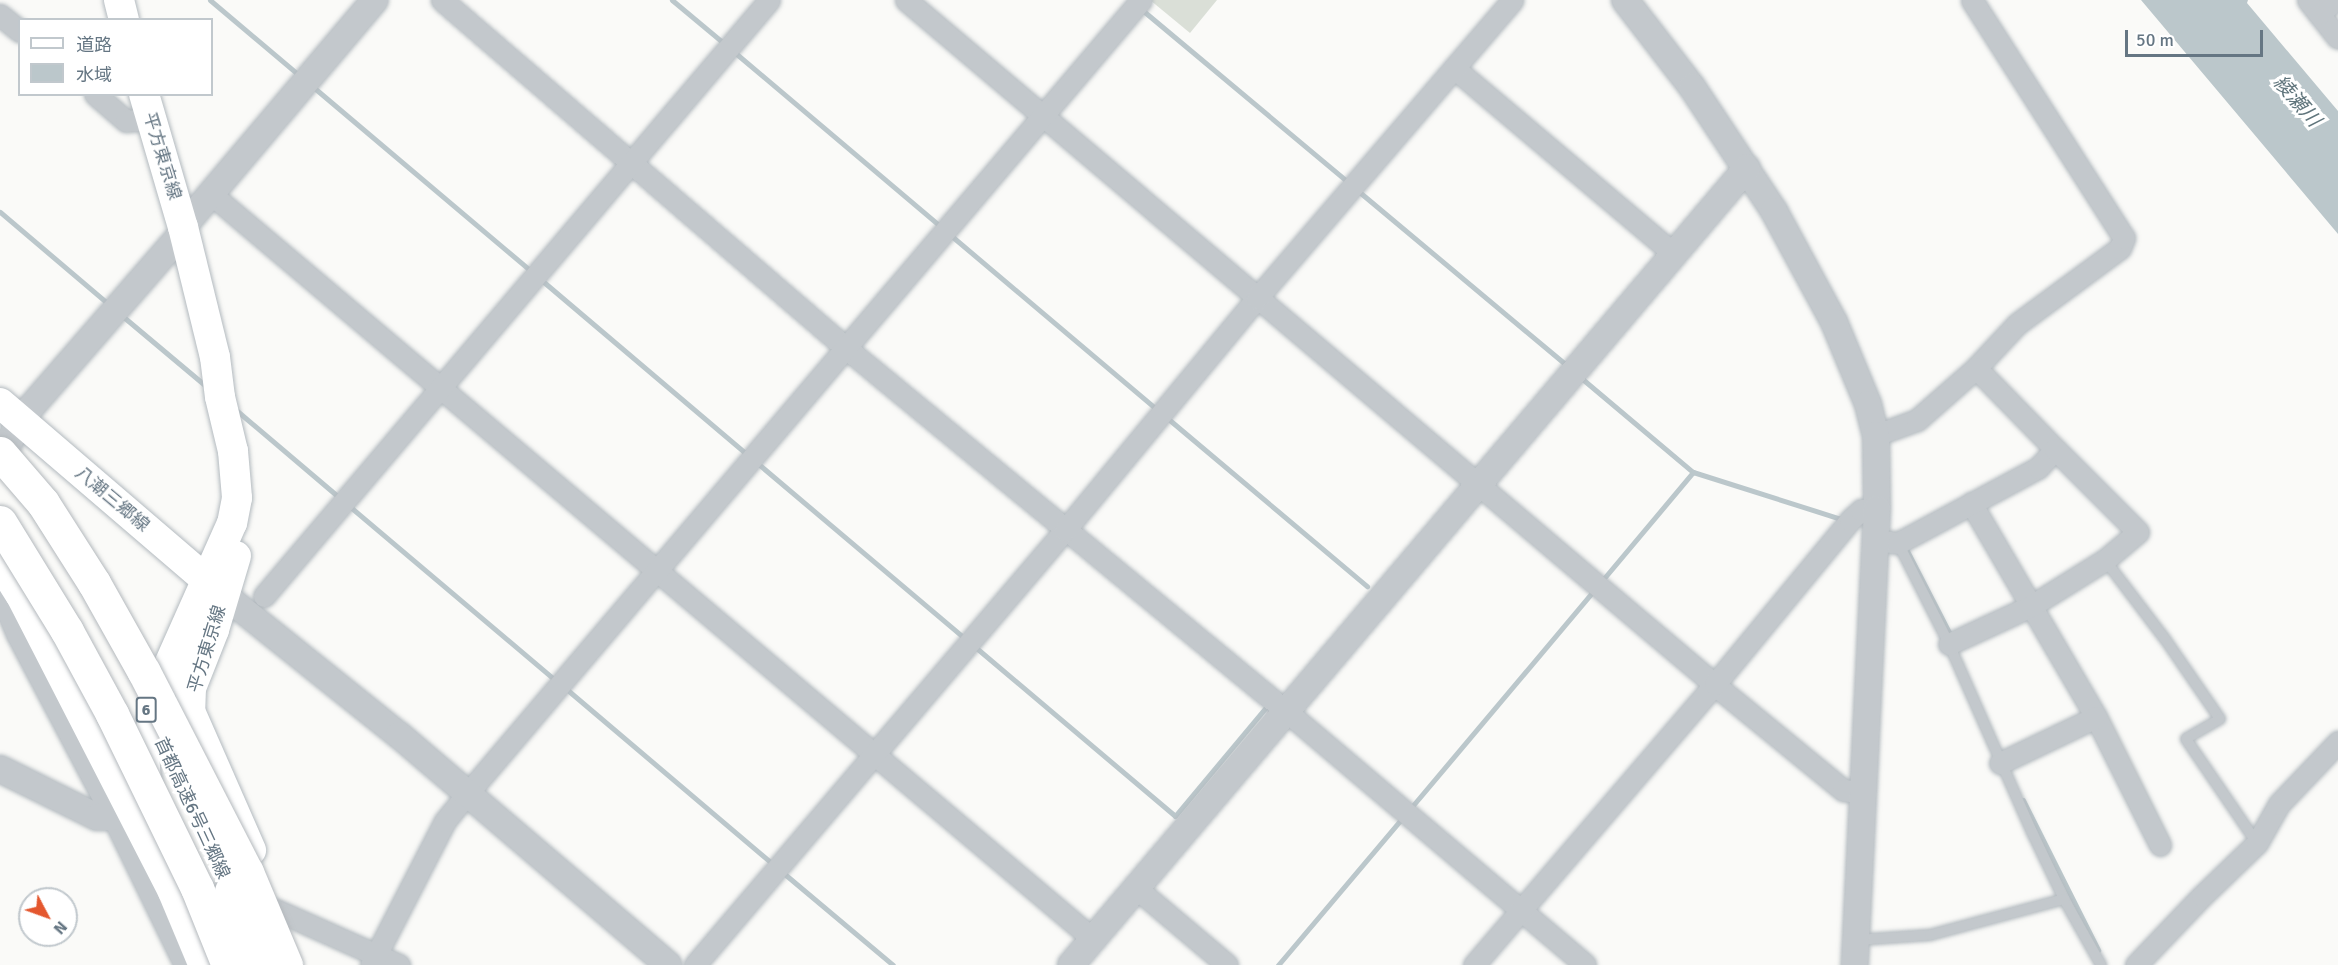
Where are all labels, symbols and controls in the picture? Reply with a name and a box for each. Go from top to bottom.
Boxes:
legend [18,18,213,96]
scale bar [2128,18,2266,56]
text: 50 m [2136,29,2174,51]
text: 道路 [76,34,112,56]
text: 水域 [76,64,112,86]
water label: 綾瀬川 [2268,70,2326,132]
street label: 平方東京線 [139,110,185,202]
street label: 八潮三郷線 [71,462,153,536]
street label: 平方東京線 [184,603,230,695]
road number: 6 [136,697,156,723]
street label: 首都高速6号三郷線 [150,734,234,882]
north arrow [18,887,78,947]
text: N [49,917,71,938]

